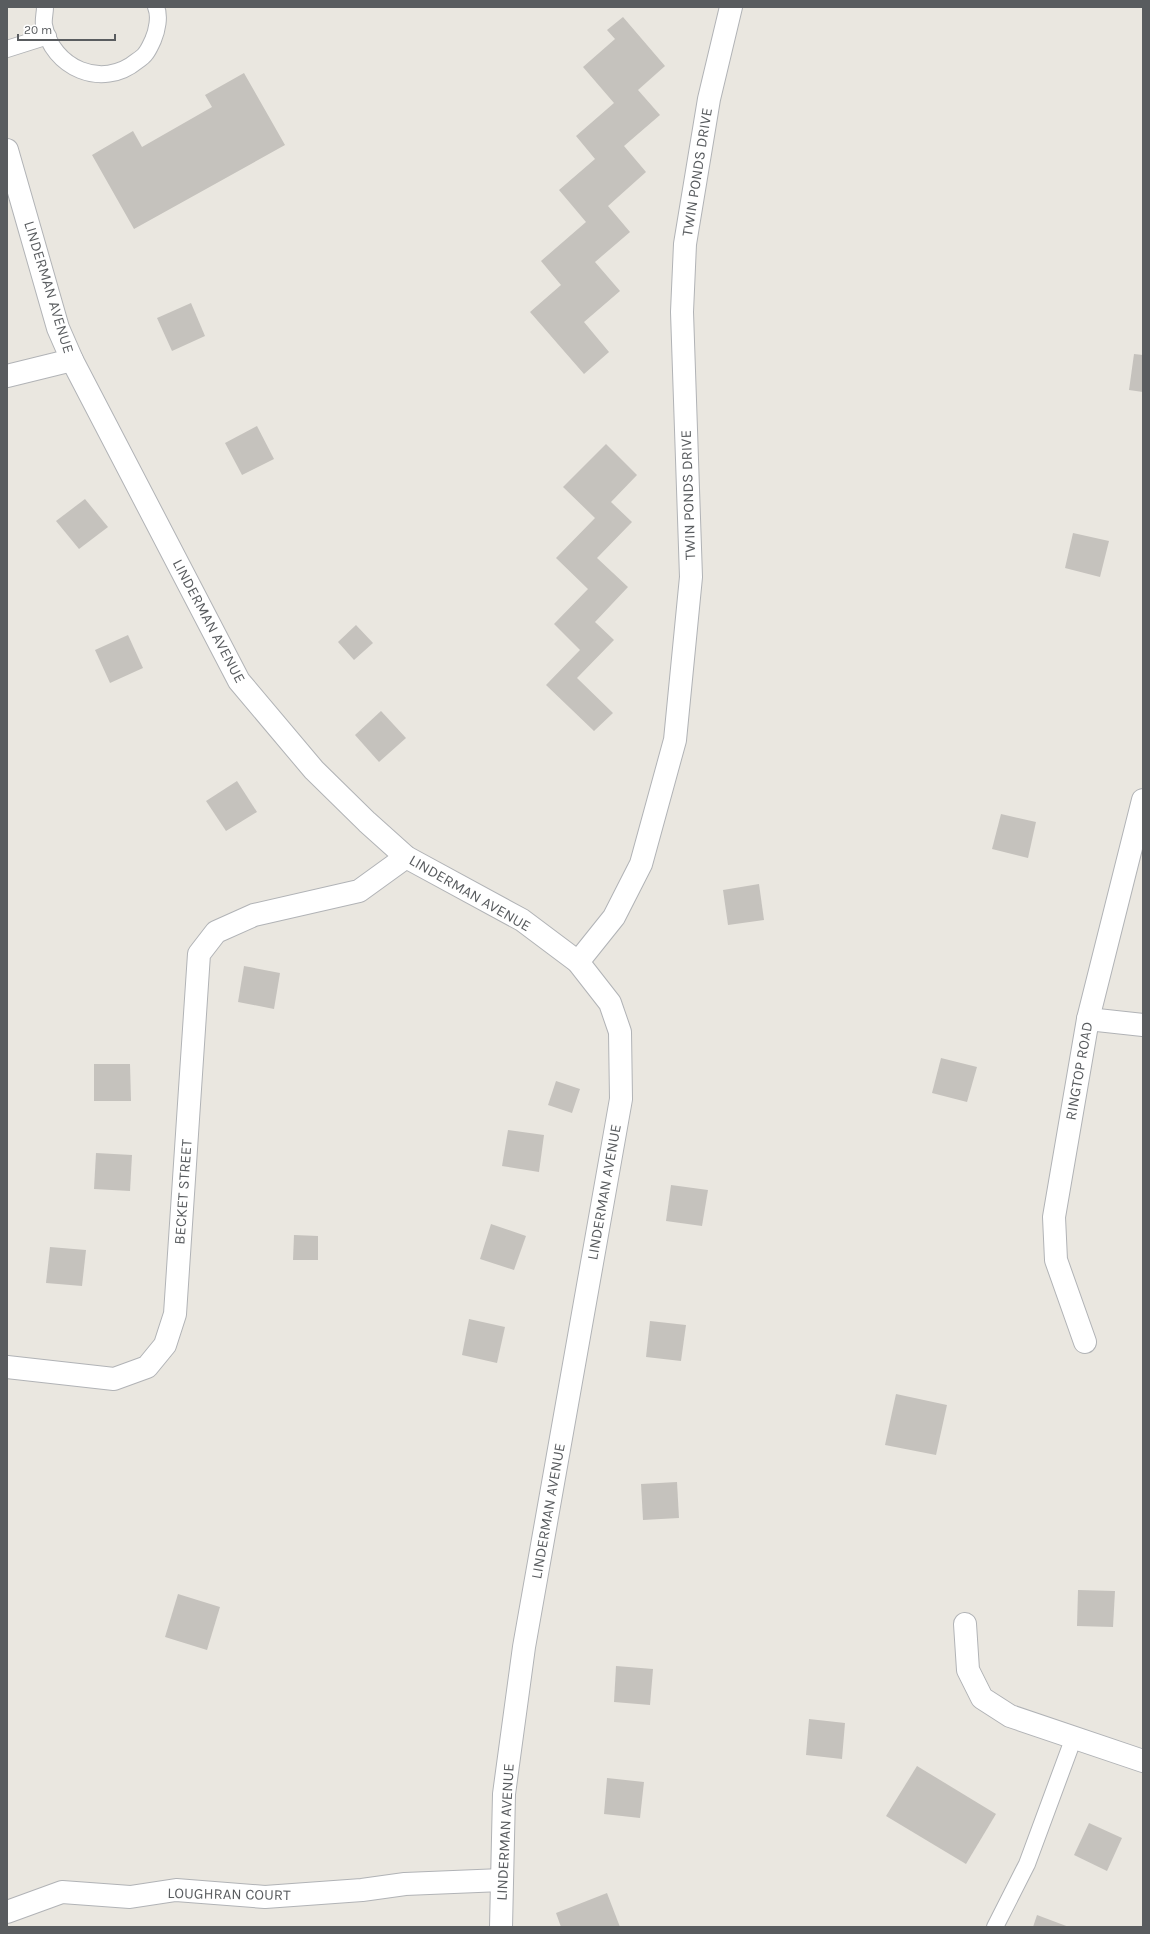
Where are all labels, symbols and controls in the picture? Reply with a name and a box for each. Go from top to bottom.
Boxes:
scale bar [18,16,115,42]
text: 20 m [24,23,52,37]
street label: TWIN PONDS DRIVE [678,106,716,238]
street label: LINDERMAN AVENUE [20,219,78,355]
street label: TWIN PONDS DRIVE [677,430,699,560]
street label: LINDERMAN AVENUE [169,556,249,686]
street label: LINDERMAN AVENUE [406,851,534,935]
street label: RINGTOP ROAD [1061,1020,1097,1122]
street label: LINDERMAN AVENUE [583,1123,625,1261]
street label: BECKET STREET [170,1138,196,1245]
street label: LINDERMAN AVENUE [527,1442,569,1580]
street label: LINDERMAN AVENUE [492,1763,518,1901]
street label: LOUGHRAN COURT [167,1884,291,1904]

